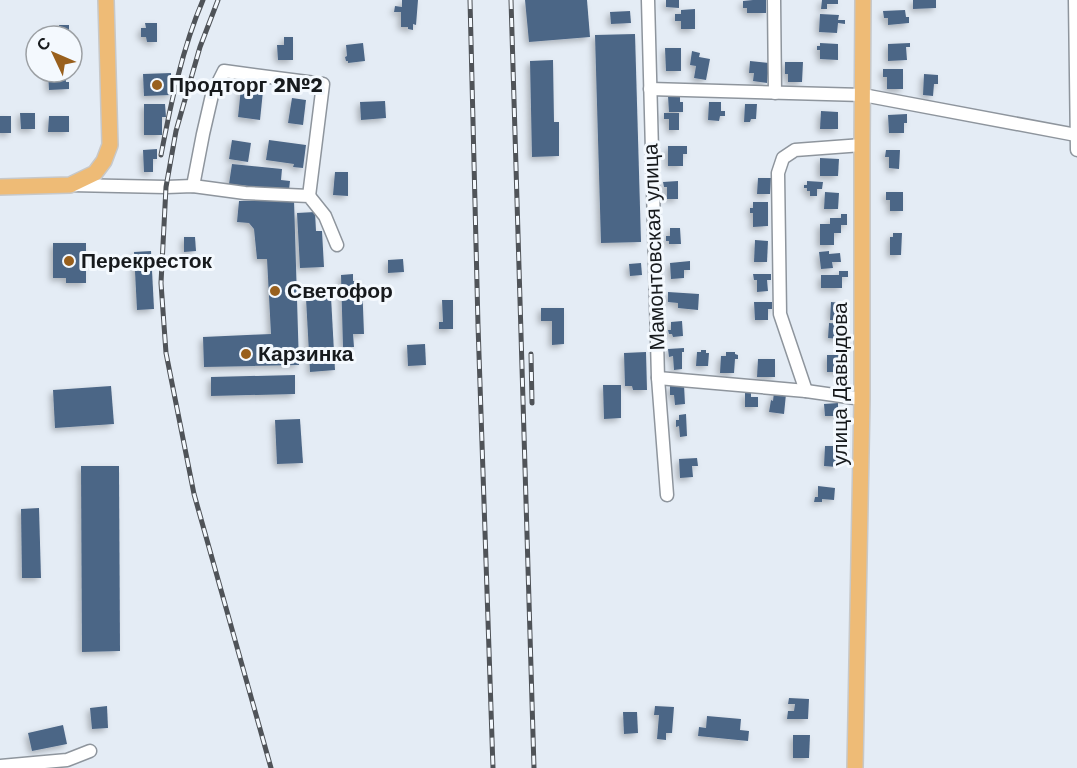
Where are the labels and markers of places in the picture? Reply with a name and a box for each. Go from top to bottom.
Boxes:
place label: Продторг 2№2 [169,72,323,97]
marker: Продторг 2№2 [150,78,164,92]
place label: Перекресток [81,248,213,273]
marker: Перекресток [62,254,76,268]
place label: Светофор [287,278,393,303]
marker: Светофор [268,284,282,298]
place label: Карзинка [258,341,354,366]
marker: Карзинка [239,347,253,361]

